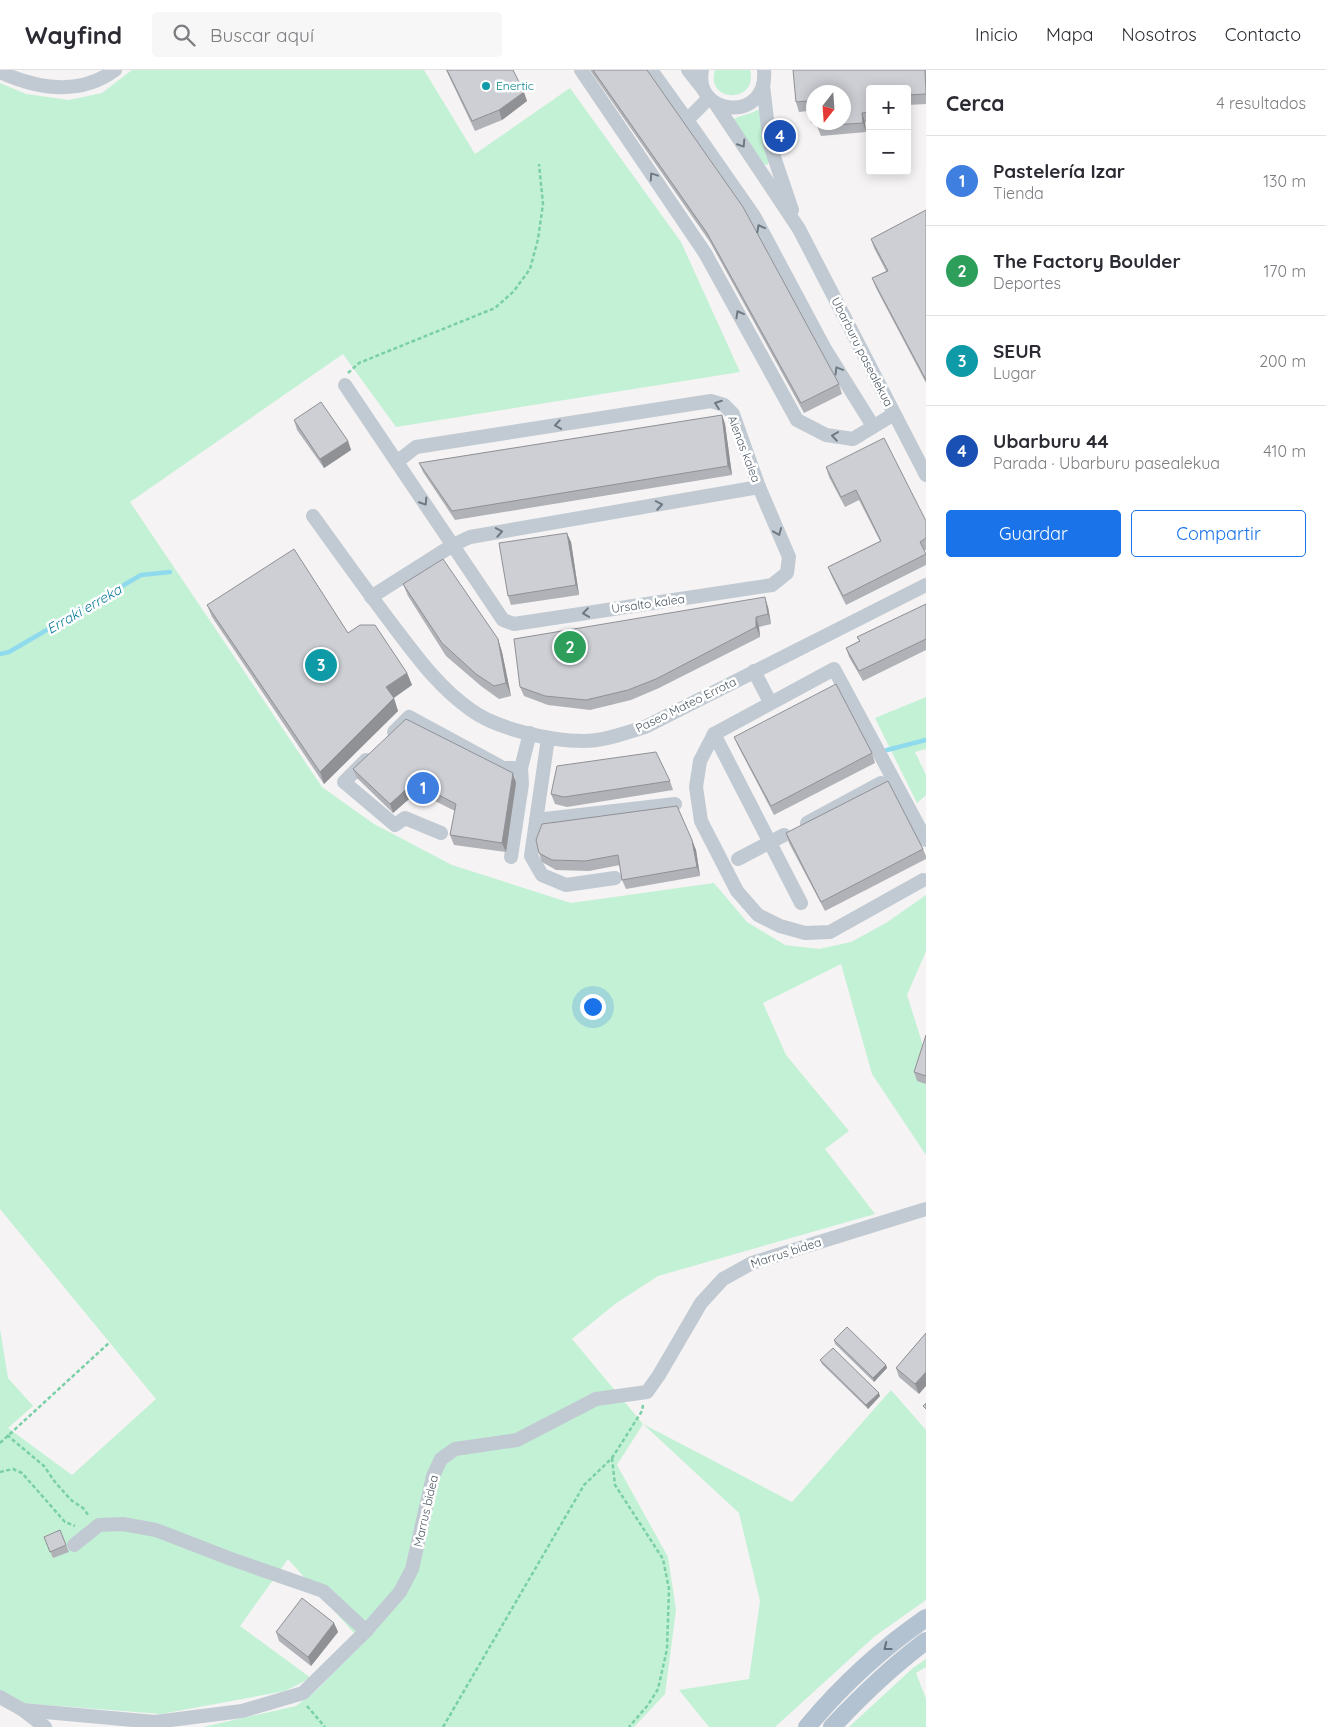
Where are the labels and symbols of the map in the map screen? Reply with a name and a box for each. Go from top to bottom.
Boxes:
place label: Enertic [496,78,534,93]
marker: Enertic [480,80,492,92]
north arrow [806,85,851,130]
pin: 4 [764,117,796,155]
one-way arrow [736,138,745,148]
one-way arrow [650,173,659,182]
one-way arrow [756,224,766,233]
street label: Ubarburu pasealekua [828,295,897,409]
one-way arrow [735,310,745,319]
one-way arrow [835,367,845,376]
one-way arrow [714,400,723,410]
street label: Aienas kalea [725,413,764,484]
one-way arrow [554,419,562,430]
one-way arrow [831,432,840,442]
one-way arrow [418,497,428,506]
one-way arrow [655,500,663,510]
one-way arrow [494,527,503,537]
one-way arrow [772,527,782,536]
water label: Erraki erreka [43,580,126,638]
street label: Ursalto kalea [610,591,686,616]
one-way arrow [582,607,590,618]
pin: 2 [554,628,586,666]
pin: 3 [305,646,337,684]
street label: Paseo Mateo Errota [633,674,739,735]
pin: 1 [407,769,439,807]
your location [580,994,606,1020]
street label: Marrus bidea [749,1234,823,1271]
street label: Marrus bidea [410,1473,441,1548]
one-way arrow [884,1641,893,1649]

